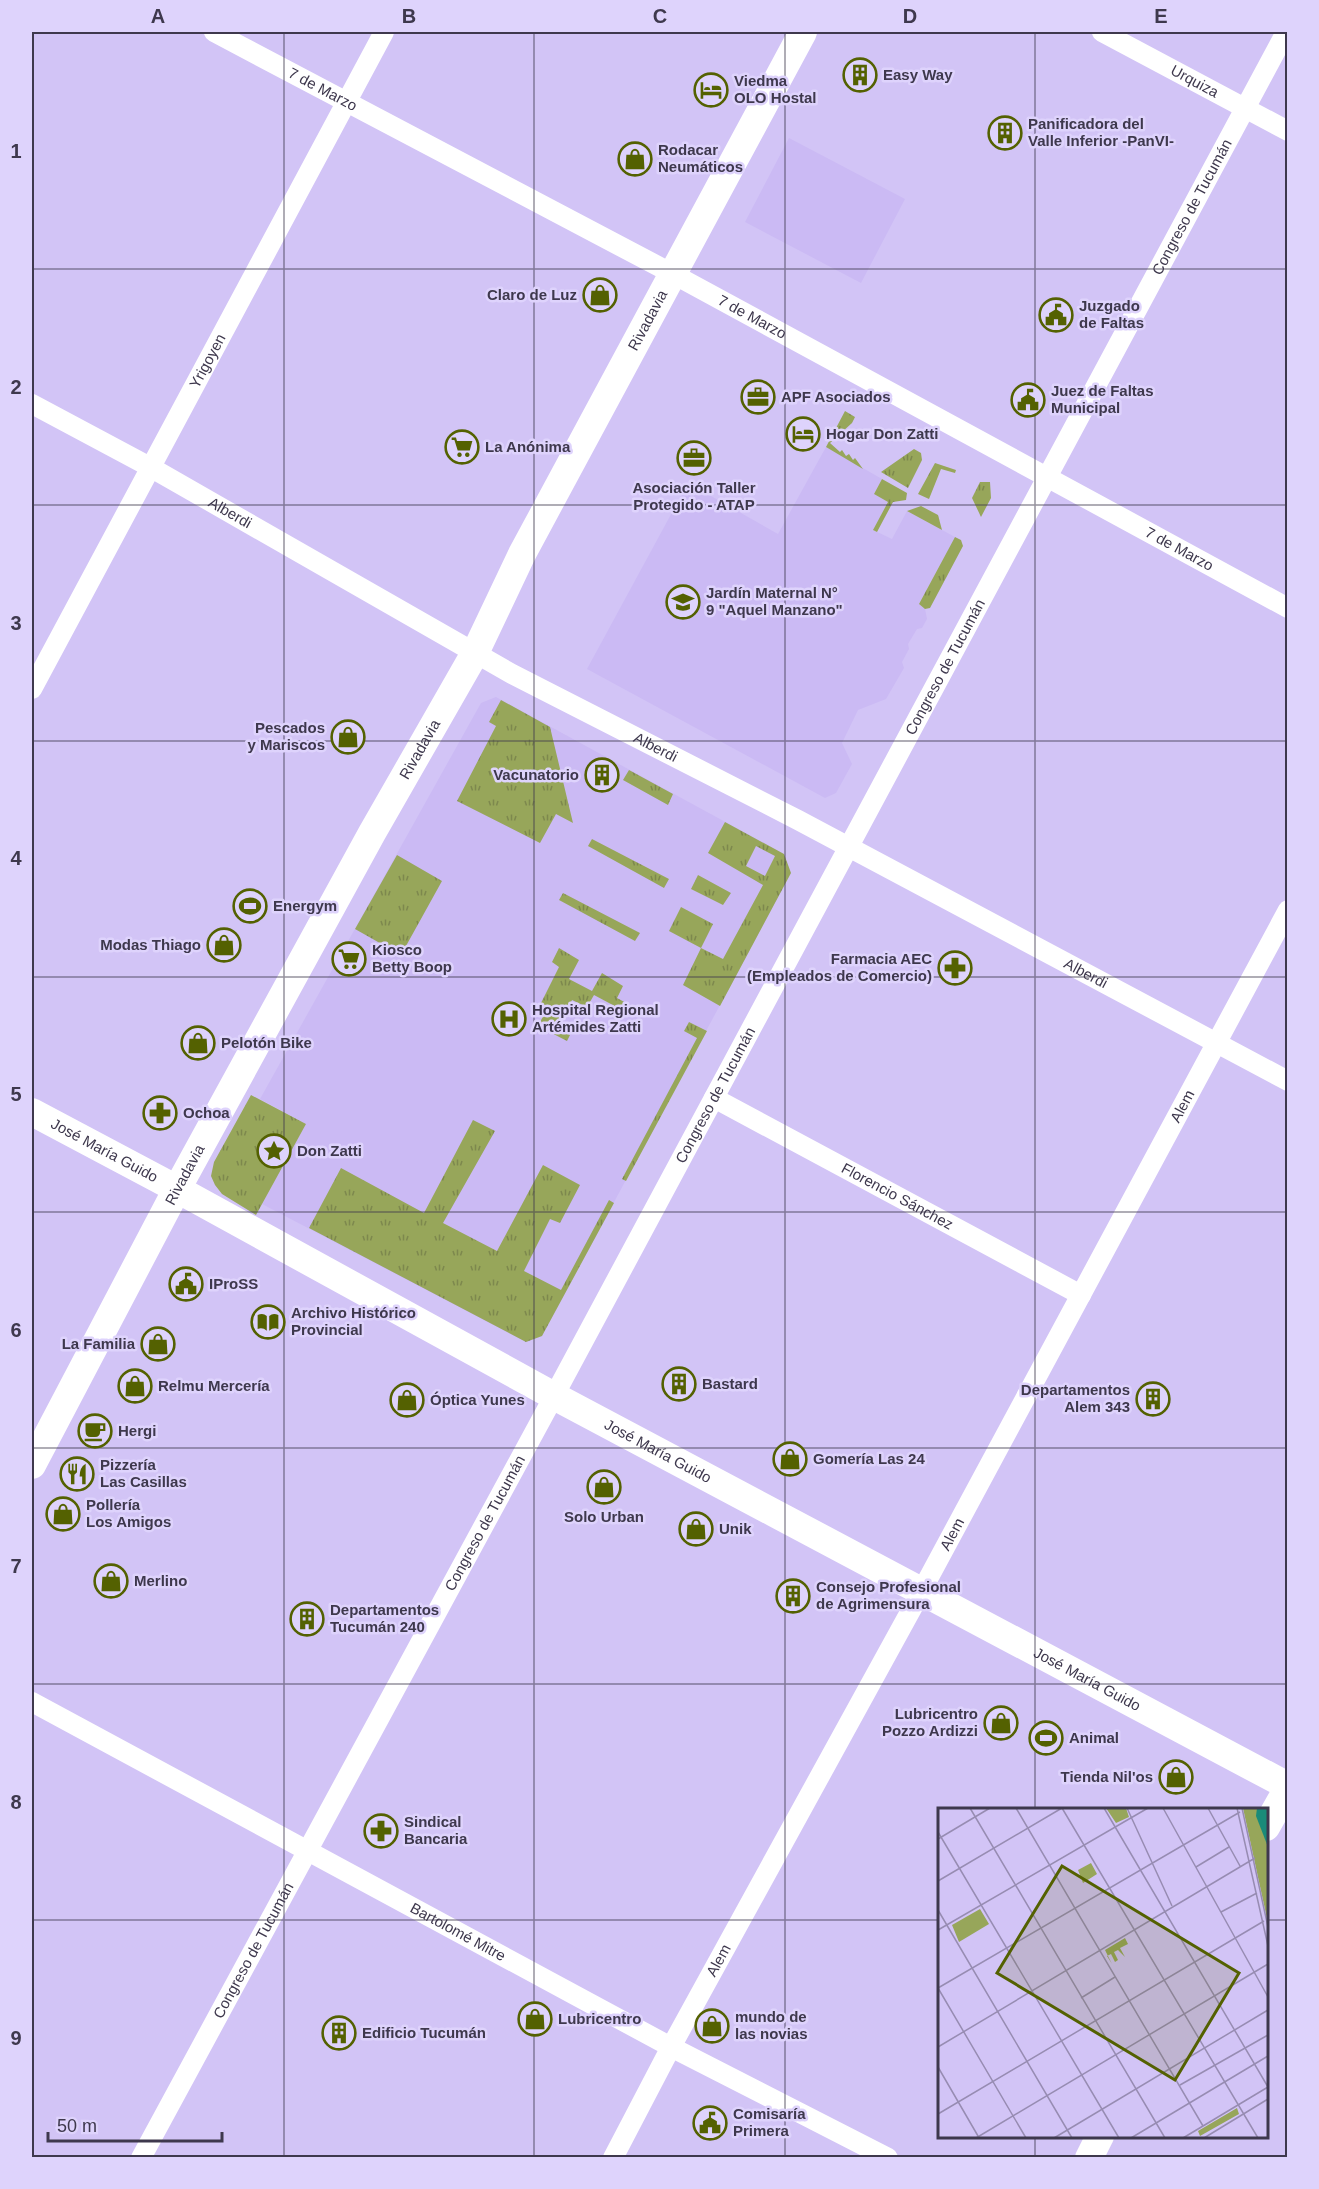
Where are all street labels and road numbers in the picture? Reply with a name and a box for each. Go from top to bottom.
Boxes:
street label: Urquiza [1168,61,1222,101]
street label: 7 de Marzo [286,64,360,114]
street label: Congreso de Tucumán [1148,136,1235,278]
street label: Rivadavia [624,286,671,353]
street label: 7 de Marzo [715,291,789,342]
street label: Yrigoyen [186,331,229,391]
street label: Alberdi [206,493,255,531]
street label: 7 de Marzo [1142,523,1217,574]
street label: Congreso de Tucumán [901,596,988,738]
street label: Rivadavia [396,716,443,782]
street label: Alberdi [631,729,681,765]
street label: Alberdi [1061,954,1111,991]
street label: Congreso de Tucumán [672,1024,758,1166]
street label: Alem [1166,1087,1198,1125]
street label: José María Guido [48,1115,161,1185]
street label: Rivadavia [161,1141,208,1208]
street label: Florencio Sánchez [839,1159,956,1233]
street label: José María Guido [602,1416,714,1486]
street label: Congreso de Tucumán [441,1452,528,1594]
street label: Alem [936,1515,967,1553]
street label: José María Guido [1031,1644,1144,1714]
street label: Congreso de Tucumán [209,1879,297,2021]
street label: Bartolomé Mitre [407,1899,509,1964]
street label: Alem [702,1941,734,1979]

